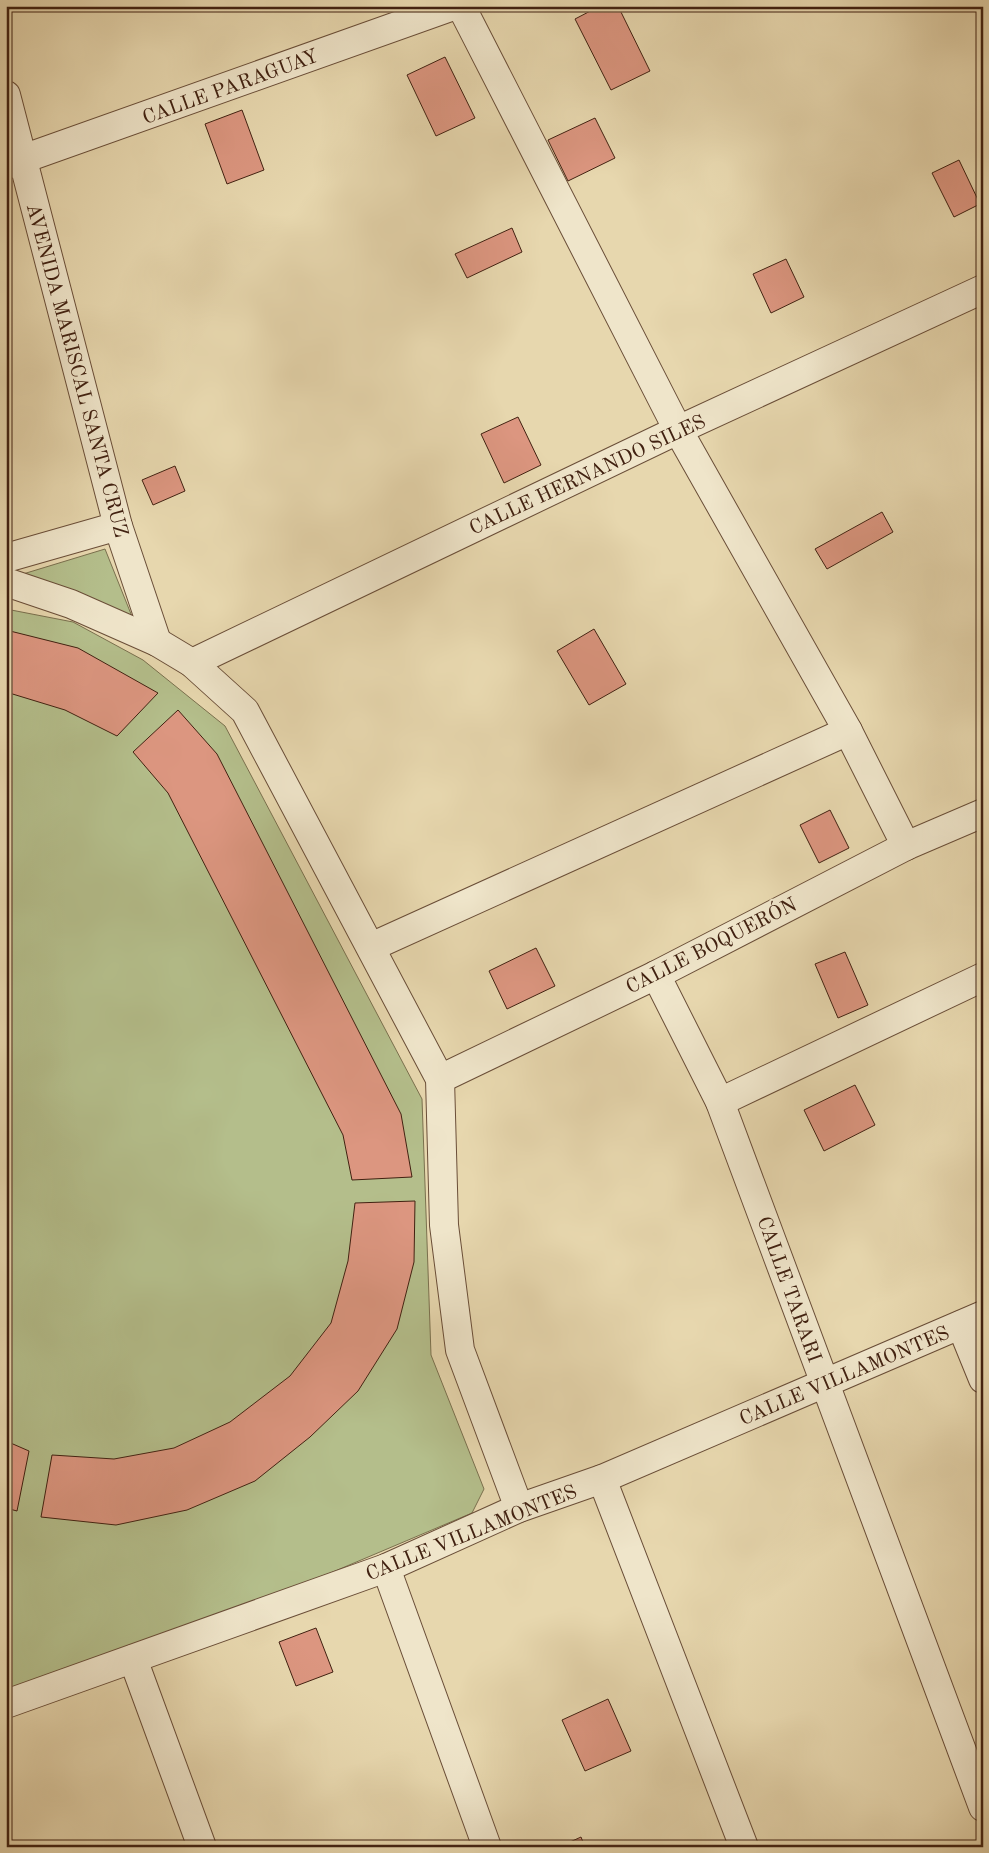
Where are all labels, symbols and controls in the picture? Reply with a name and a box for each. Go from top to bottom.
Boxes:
street label: CALLE PARAGUAY [140,47,322,129]
street label: AVENIDA MARISCAL SANTA CRUZ [22,201,130,540]
street label: CALLE HERNANDO SILES [467,412,709,539]
street label: CALLE BOQUERÓN [621,891,801,999]
street label: CALLE TARARI [752,1214,824,1365]
street label: CALLE VILLAMONTES [737,1324,953,1430]
street label: CALLE VILLAMONTES [363,1482,580,1585]

